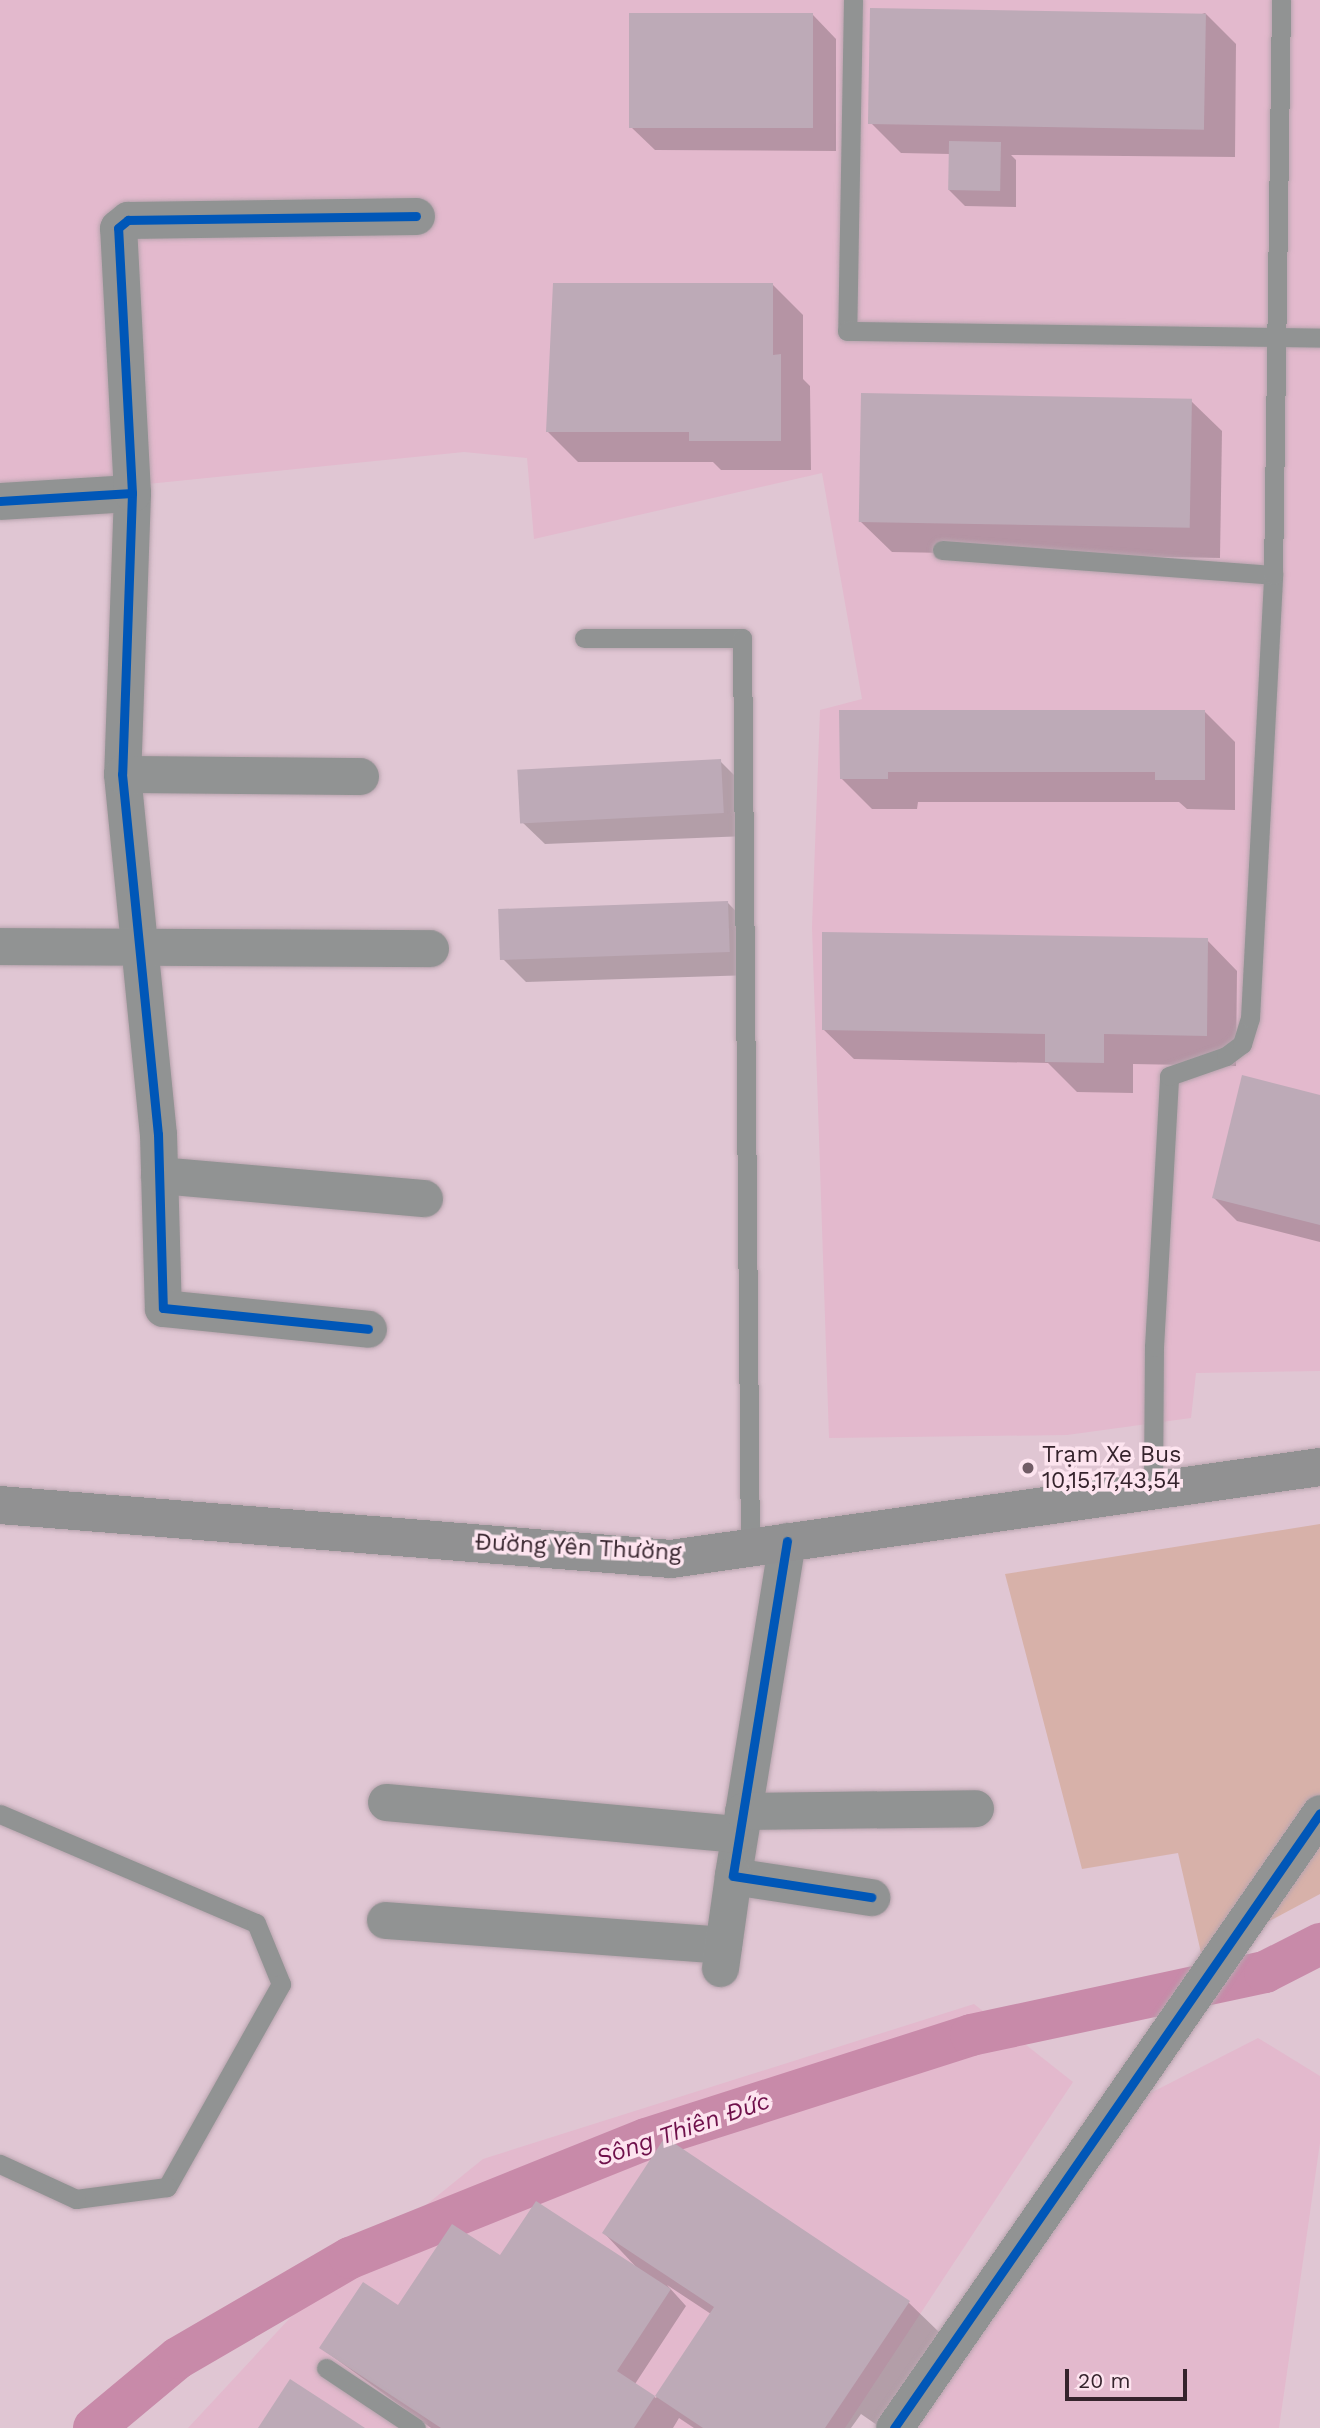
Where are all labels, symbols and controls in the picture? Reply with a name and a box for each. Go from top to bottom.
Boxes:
place label: Trạm Xe Bus 10,15,17,43,54 [1042,1441,1182,1495]
marker: Trạm Xe Bus 10,15,17,43,54 [1020,1460,1036,1476]
street label: Đường Yên Thường [473,1529,683,1567]
water label: Sông Thiên Đức [592,2087,774,2173]
scale bar [1068,2354,1190,2398]
text: 20 m [1078,2368,1130,2393]

